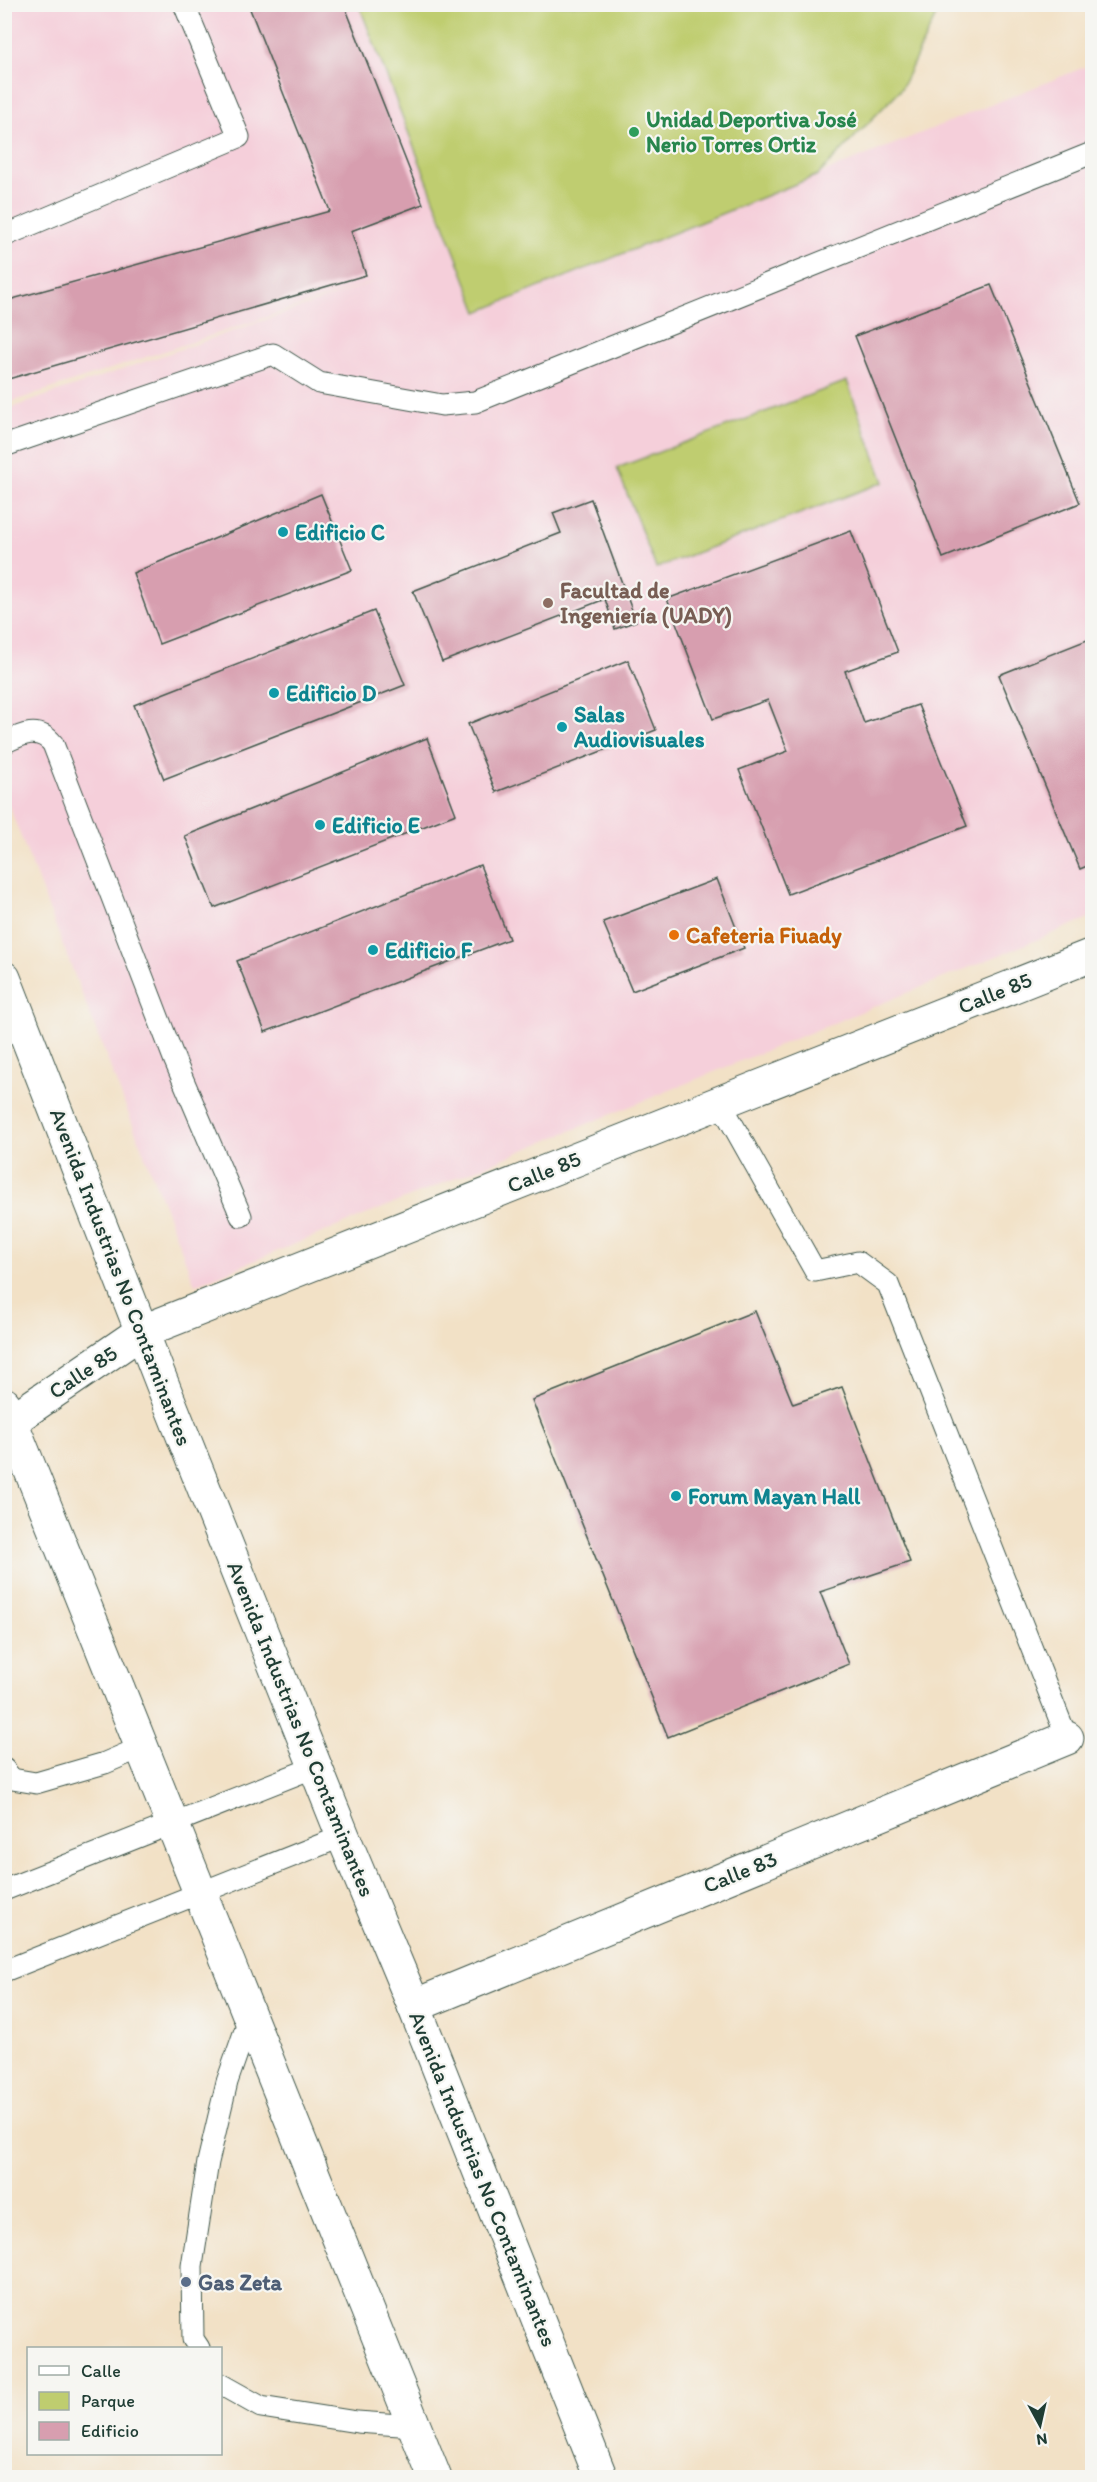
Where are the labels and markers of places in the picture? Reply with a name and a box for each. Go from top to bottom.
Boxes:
place label: Unidad Deportiva José Nerio Torres Ortiz [646,106,857,158]
marker: Unidad Deportiva José Nerio Torres Ortiz [627,125,641,139]
place label: Edificio C [295,519,385,546]
marker: Edificio C [276,525,290,539]
place label: Facultad de Ingeniería (UADY) [560,577,732,629]
marker: Facultad de Ingeniería (UADY) [541,596,555,610]
place label: Edificio D [286,680,377,707]
marker: Edificio D [267,686,281,700]
place label: Salas Audiovisuales [573,701,705,753]
marker: Salas Audiovisuales [555,720,569,734]
place label: Edificio E [332,812,420,839]
marker: Edificio E [313,818,327,832]
place label: Cafeteria Fiuady [686,922,842,949]
marker: Cafeteria Fiuady [667,928,681,942]
place label: Edificio F [385,937,473,964]
marker: Edificio F [366,943,380,957]
place label: Forum Mayan Hall [688,1483,861,1510]
marker: Forum Mayan Hall [669,1489,683,1503]
place label: Gas Zeta [198,2269,283,2296]
marker: Gas Zeta [179,2275,193,2289]

